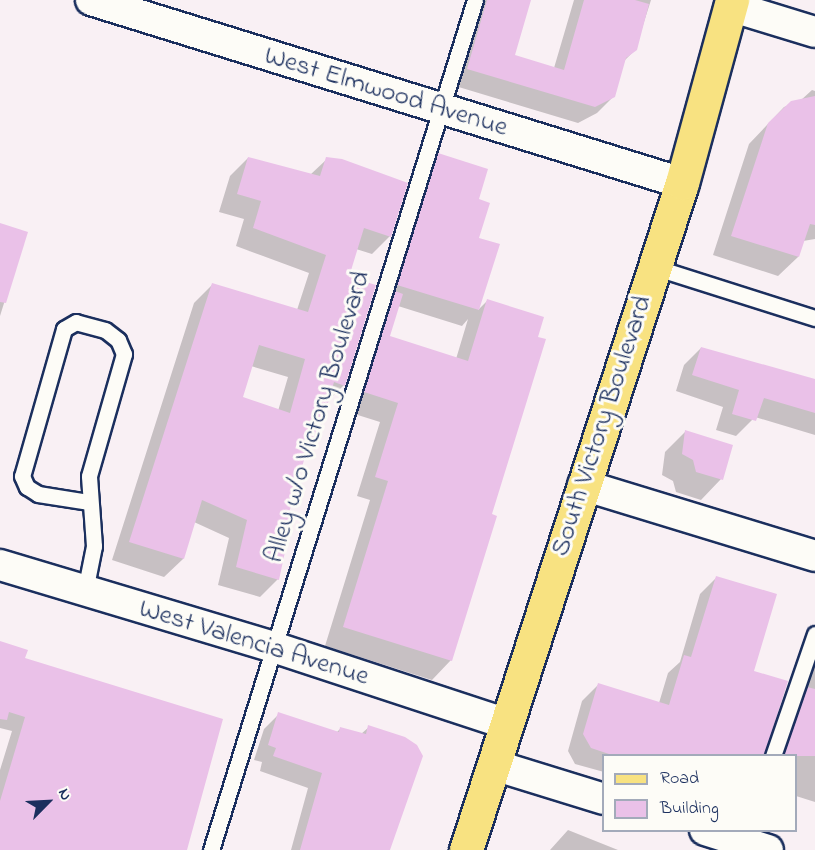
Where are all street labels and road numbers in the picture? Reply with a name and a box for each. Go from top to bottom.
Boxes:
street label: West Elmwood Avenue [260,40,512,144]
street label: Alley w/o Victory Boulevard [258,267,378,567]
street label: South Victory Boulevard [545,292,659,560]
street label: West Valencia Avenue [135,593,373,693]

